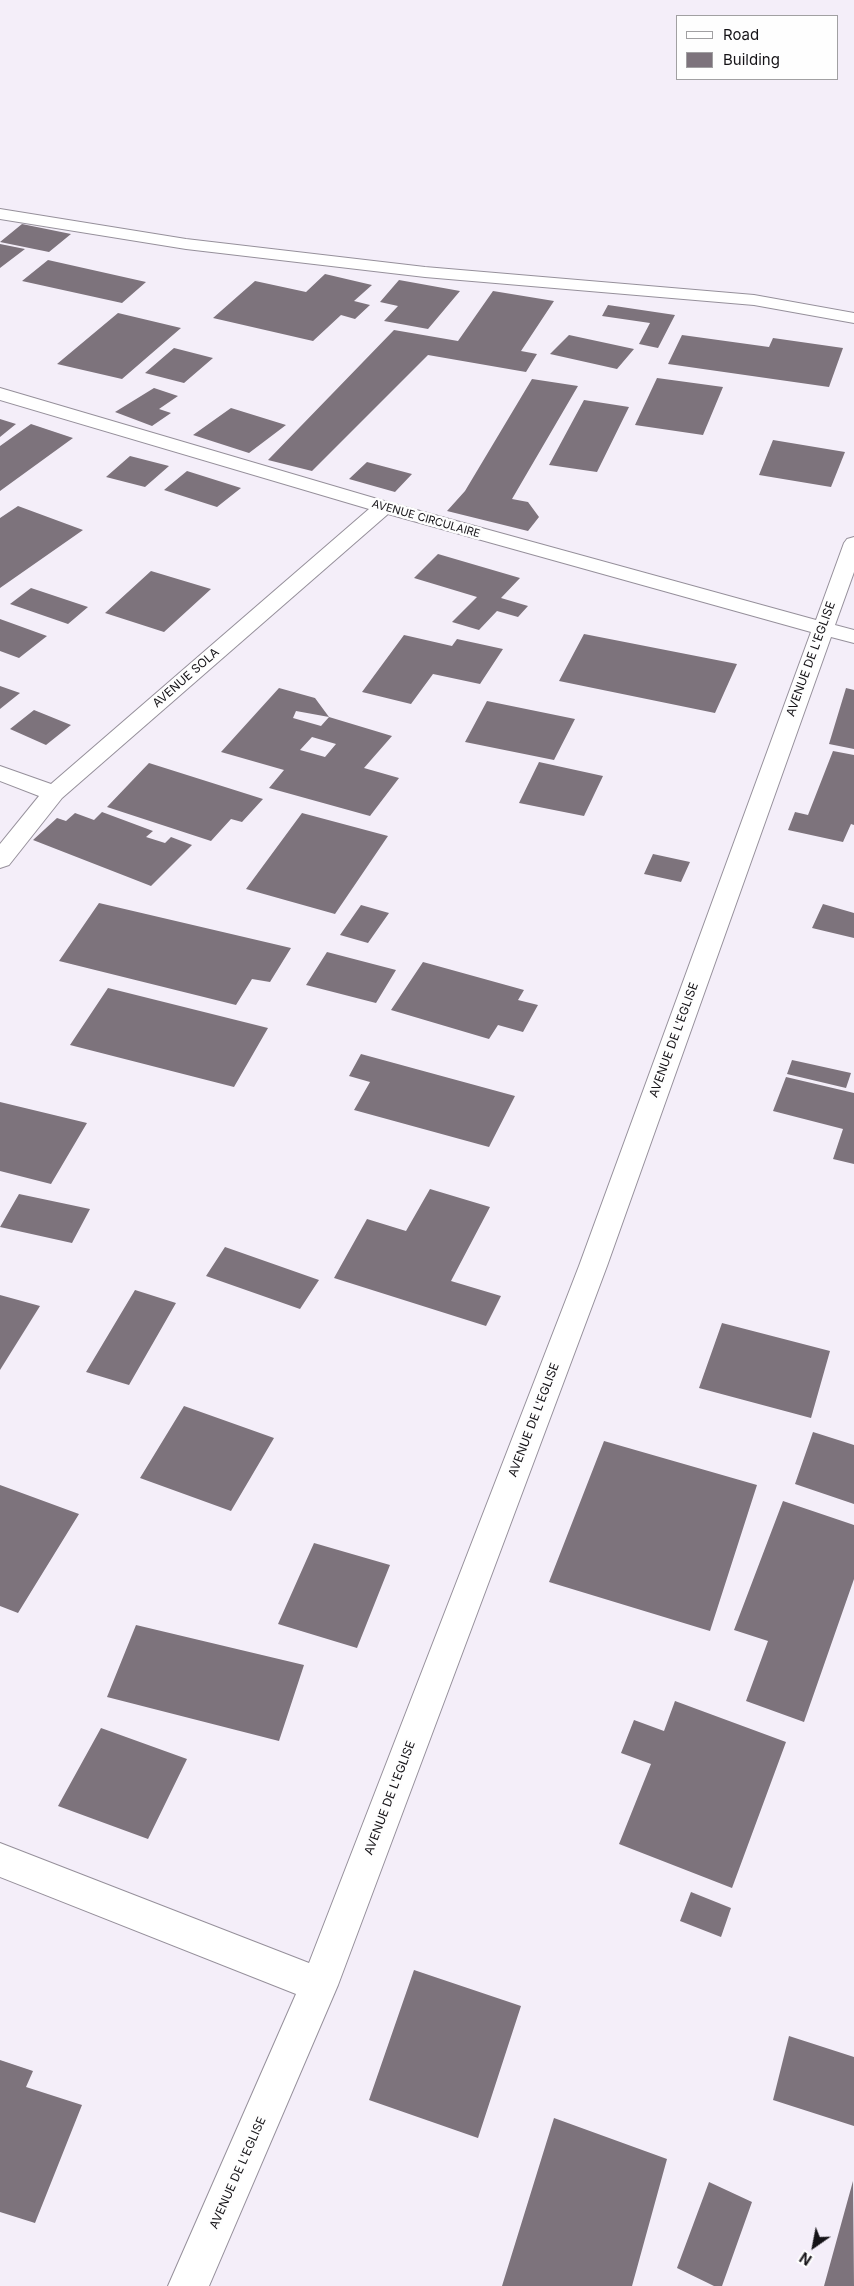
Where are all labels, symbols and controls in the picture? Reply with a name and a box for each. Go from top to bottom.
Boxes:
legend [676,15,839,80]
text: Road [723,25,759,44]
text: Building [723,50,780,69]
street label: AVENUE CIRCULAIRE [370,497,482,541]
street label: AVENUE DE L'EGLISE [784,600,838,718]
street label: AVENUE SOLA [150,645,222,711]
street label: AVENUE DE L'EGLISE [647,981,701,1099]
street label: AVENUE DE L'EGLISE [506,1361,562,1479]
street label: AVENUE DE L'EGLISE [362,1739,418,1857]
street label: AVENUE DE L'EGLISE [207,2115,269,2231]
north arrow [789,2221,839,2271]
text: N [796,2249,815,2269]

